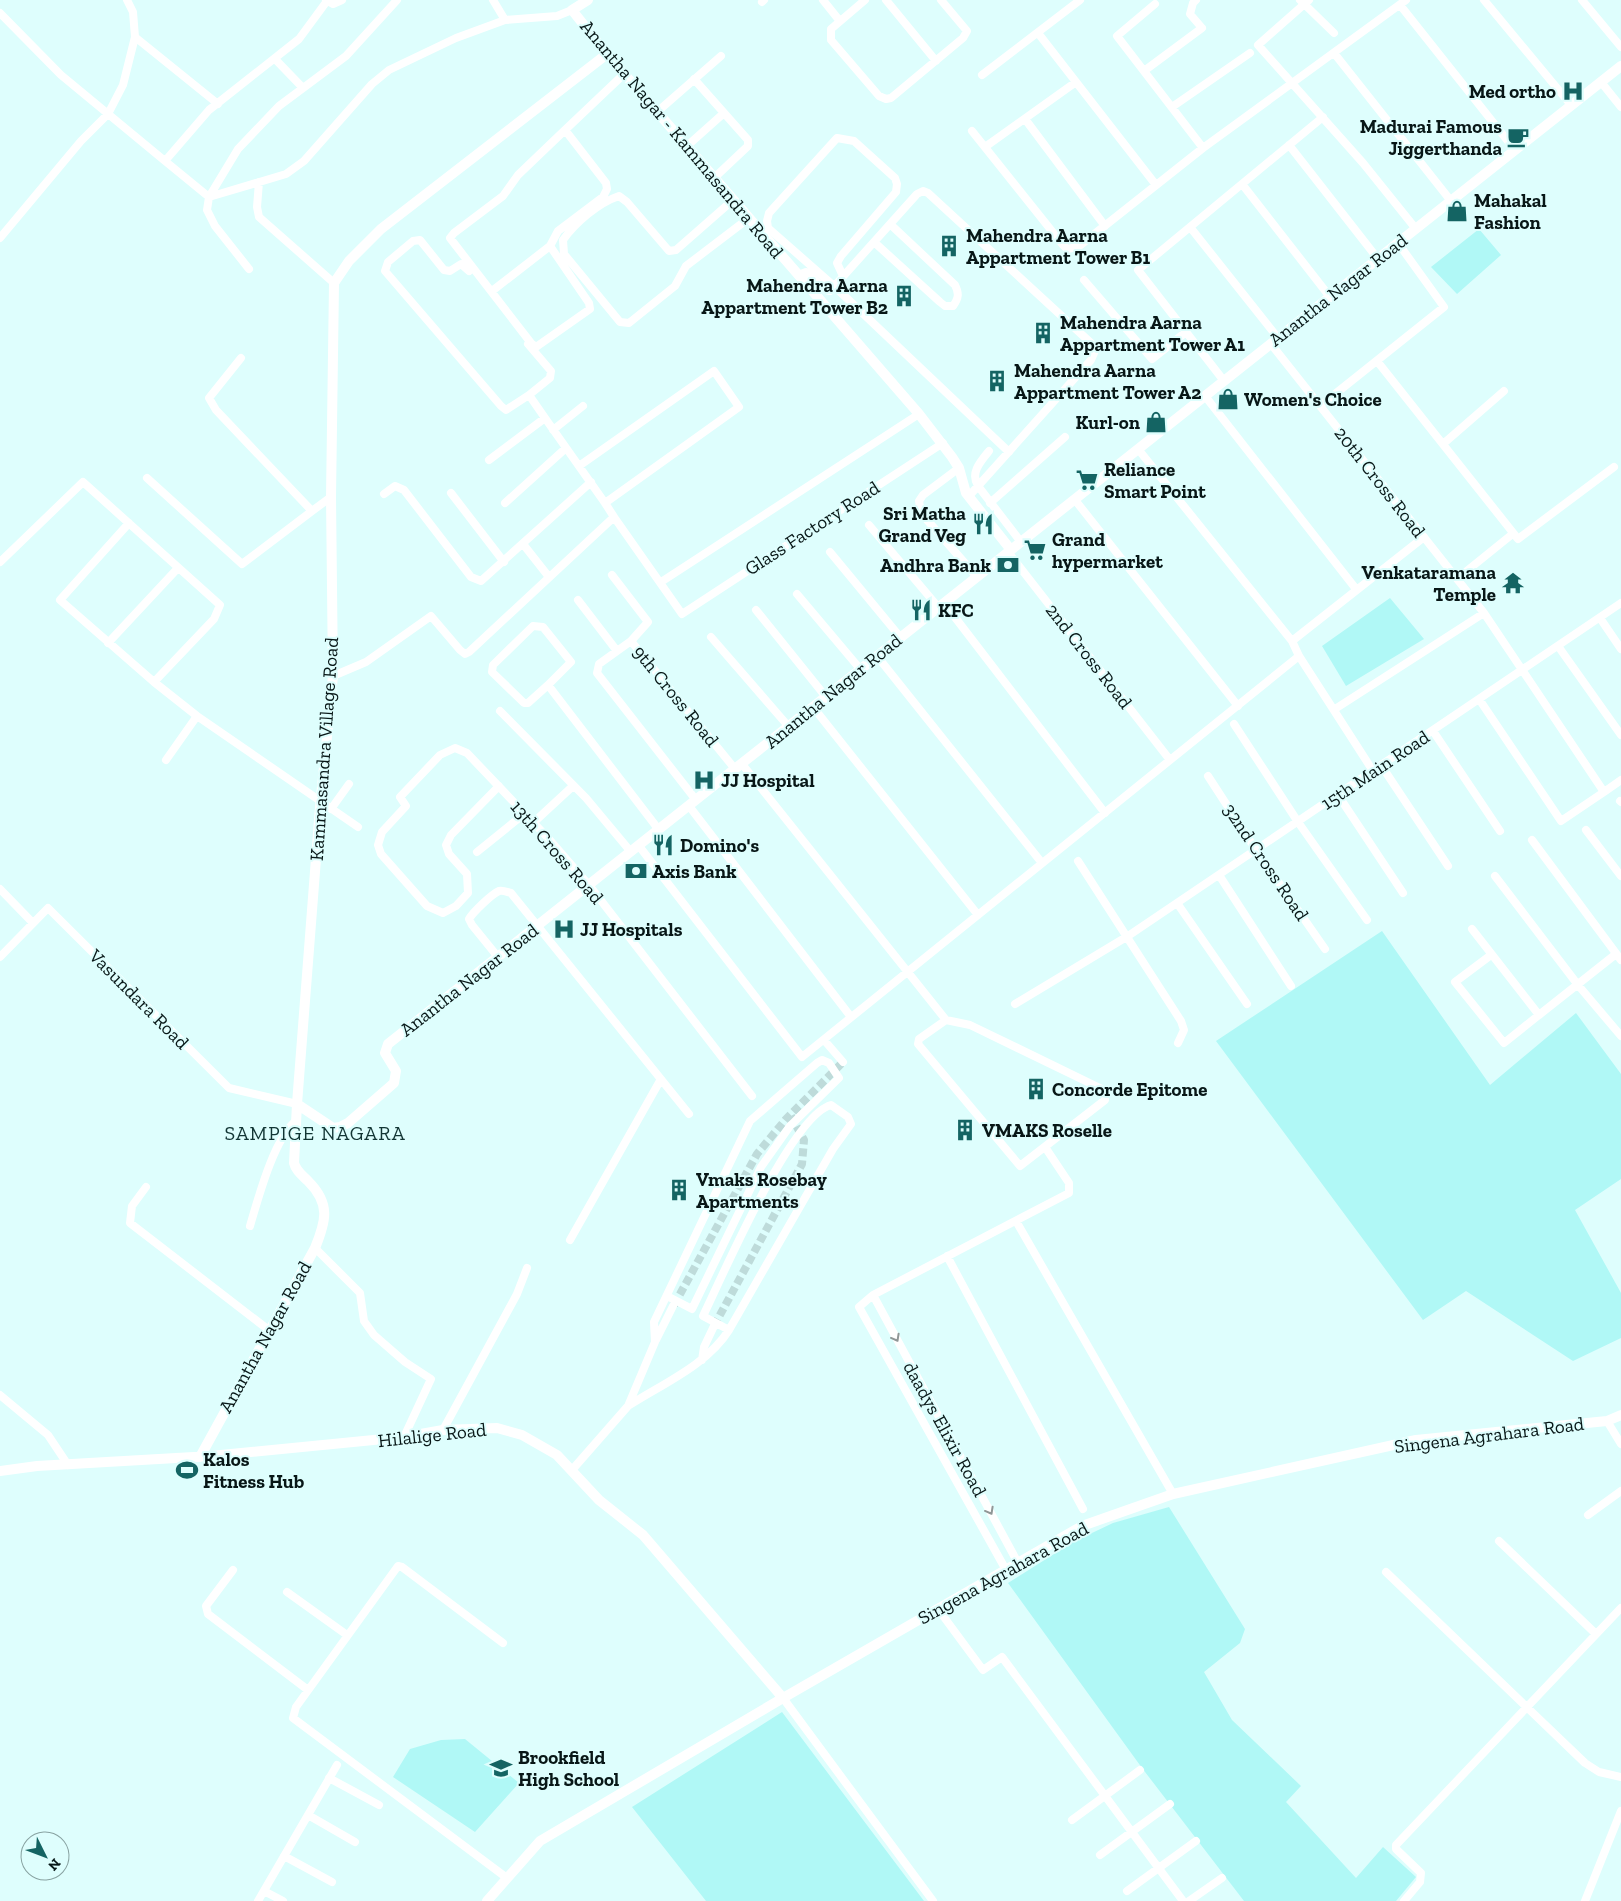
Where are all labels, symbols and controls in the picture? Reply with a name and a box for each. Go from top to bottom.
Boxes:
street label: Anantha Nagar - Kammasandra Road [575,15,789,263]
hospital icon: Med ortho [1560,78,1586,104]
place label: Med ortho [1469,80,1556,103]
place label: Madurai Famous Jiggerthanda [1360,115,1502,160]
cafe icon: Madurai Famous Jiggerthanda [1505,124,1531,150]
place label: Mahakal Fashion [1474,189,1547,234]
shop icon: Mahakal Fashion [1444,198,1470,224]
place label: Mahendra Aarna Appartment Tower B1 [966,224,1150,269]
street label: Anantha Nagar Road [1264,228,1412,351]
building icon: Mahendra Aarna Appartment Tower B1 [936,233,962,259]
place label: Mahendra Aarna Appartment Tower B2 [701,274,888,319]
building icon: Mahendra Aarna Appartment Tower B2 [891,283,917,309]
place label: Mahendra Aarna Appartment Tower A1 [1060,311,1245,356]
building icon: Mahendra Aarna Appartment Tower A1 [1030,320,1056,346]
place label: Mahendra Aarna Appartment Tower A2 [1014,359,1201,404]
building icon: Mahendra Aarna Appartment Tower A2 [984,368,1010,394]
shop icon: Women's Choice [1215,386,1241,412]
place label: Women's Choice [1244,388,1382,411]
shop icon: Kurl-on [1143,409,1169,435]
place label: Kurl-on [1076,411,1141,434]
street label: 20th Cross Road [1330,422,1431,542]
place label: Reliance Smart Point [1104,458,1206,503]
supermarket icon: Reliance Smart Point [1074,467,1100,493]
street label: Glass Factory Road [740,476,884,580]
place label: Sri Matha Grand Veg [879,502,966,547]
restaurant icon: Sri Matha Grand Veg [970,511,996,537]
place label: Grand hypermarket [1052,528,1163,573]
supermarket icon: Grand hypermarket [1022,537,1048,563]
bank icon: Andhra Bank [995,552,1021,578]
place label: Andhra Bank [880,554,991,577]
place label: Venkataramana Temple [1362,561,1496,606]
temple icon: Venkataramana Temple [1500,570,1526,596]
restaurant icon: KFC [908,597,934,623]
place label: KFC [938,599,974,622]
street label: 2nd Cross Road [1041,599,1138,714]
street label: Anantha Nagar Road [760,628,907,753]
street label: Kammasandra Village Road [305,636,343,862]
street label: 9th Cross Road [628,641,724,752]
street label: 15th Main Road [1316,725,1434,815]
hospital icon: JJ Hospital [691,767,717,793]
place label: JJ Hospital [721,769,815,792]
street label: 13th Cross Road [506,795,609,909]
street label: 32nd Cross Road [1218,799,1314,925]
restaurant icon: Domino's [650,832,676,858]
place label: Domino's [680,834,760,857]
bank icon: Axis Bank [623,858,649,884]
place label: Axis Bank [652,860,737,883]
hospital icon: JJ Hospitals [551,916,577,942]
street label: Anantha Nagar Road [395,918,543,1041]
place label: JJ Hospitals [580,918,683,941]
street label: Vasundara Road [83,943,194,1054]
building icon: Concorde Epitome [1023,1076,1049,1102]
place label: Concorde Epitome [1052,1078,1207,1101]
building icon: VMAKS Roselle [952,1117,978,1143]
place label: VMAKS Roselle [982,1119,1112,1142]
district label: SAMPIGE NAGARA [224,1121,406,1145]
place label: Vmaks Rosebay Apartments [696,1168,827,1213]
building icon: Vmaks Rosebay Apartments [666,1177,692,1203]
street label: Anantha Nagar Road [214,1257,316,1417]
one-way arrow [890,1332,900,1341]
street label: daadys Elixir Road [898,1358,992,1501]
street label: Singena Agrahara Road [1393,1412,1586,1458]
street label: Hilalige Road [377,1418,488,1452]
place label: Kalos Fitness Hub [203,1448,305,1493]
sports icon: Kalos Fitness Hub [174,1457,200,1483]
one-way arrow [984,1506,994,1515]
street label: Singena Agrahara Road [914,1516,1093,1629]
place label: Brookfield High School [518,1746,620,1791]
school or university icon: Brookfield High School [488,1755,514,1781]
north arrow [20,1831,70,1881]
text: N [44,1855,64,1874]

